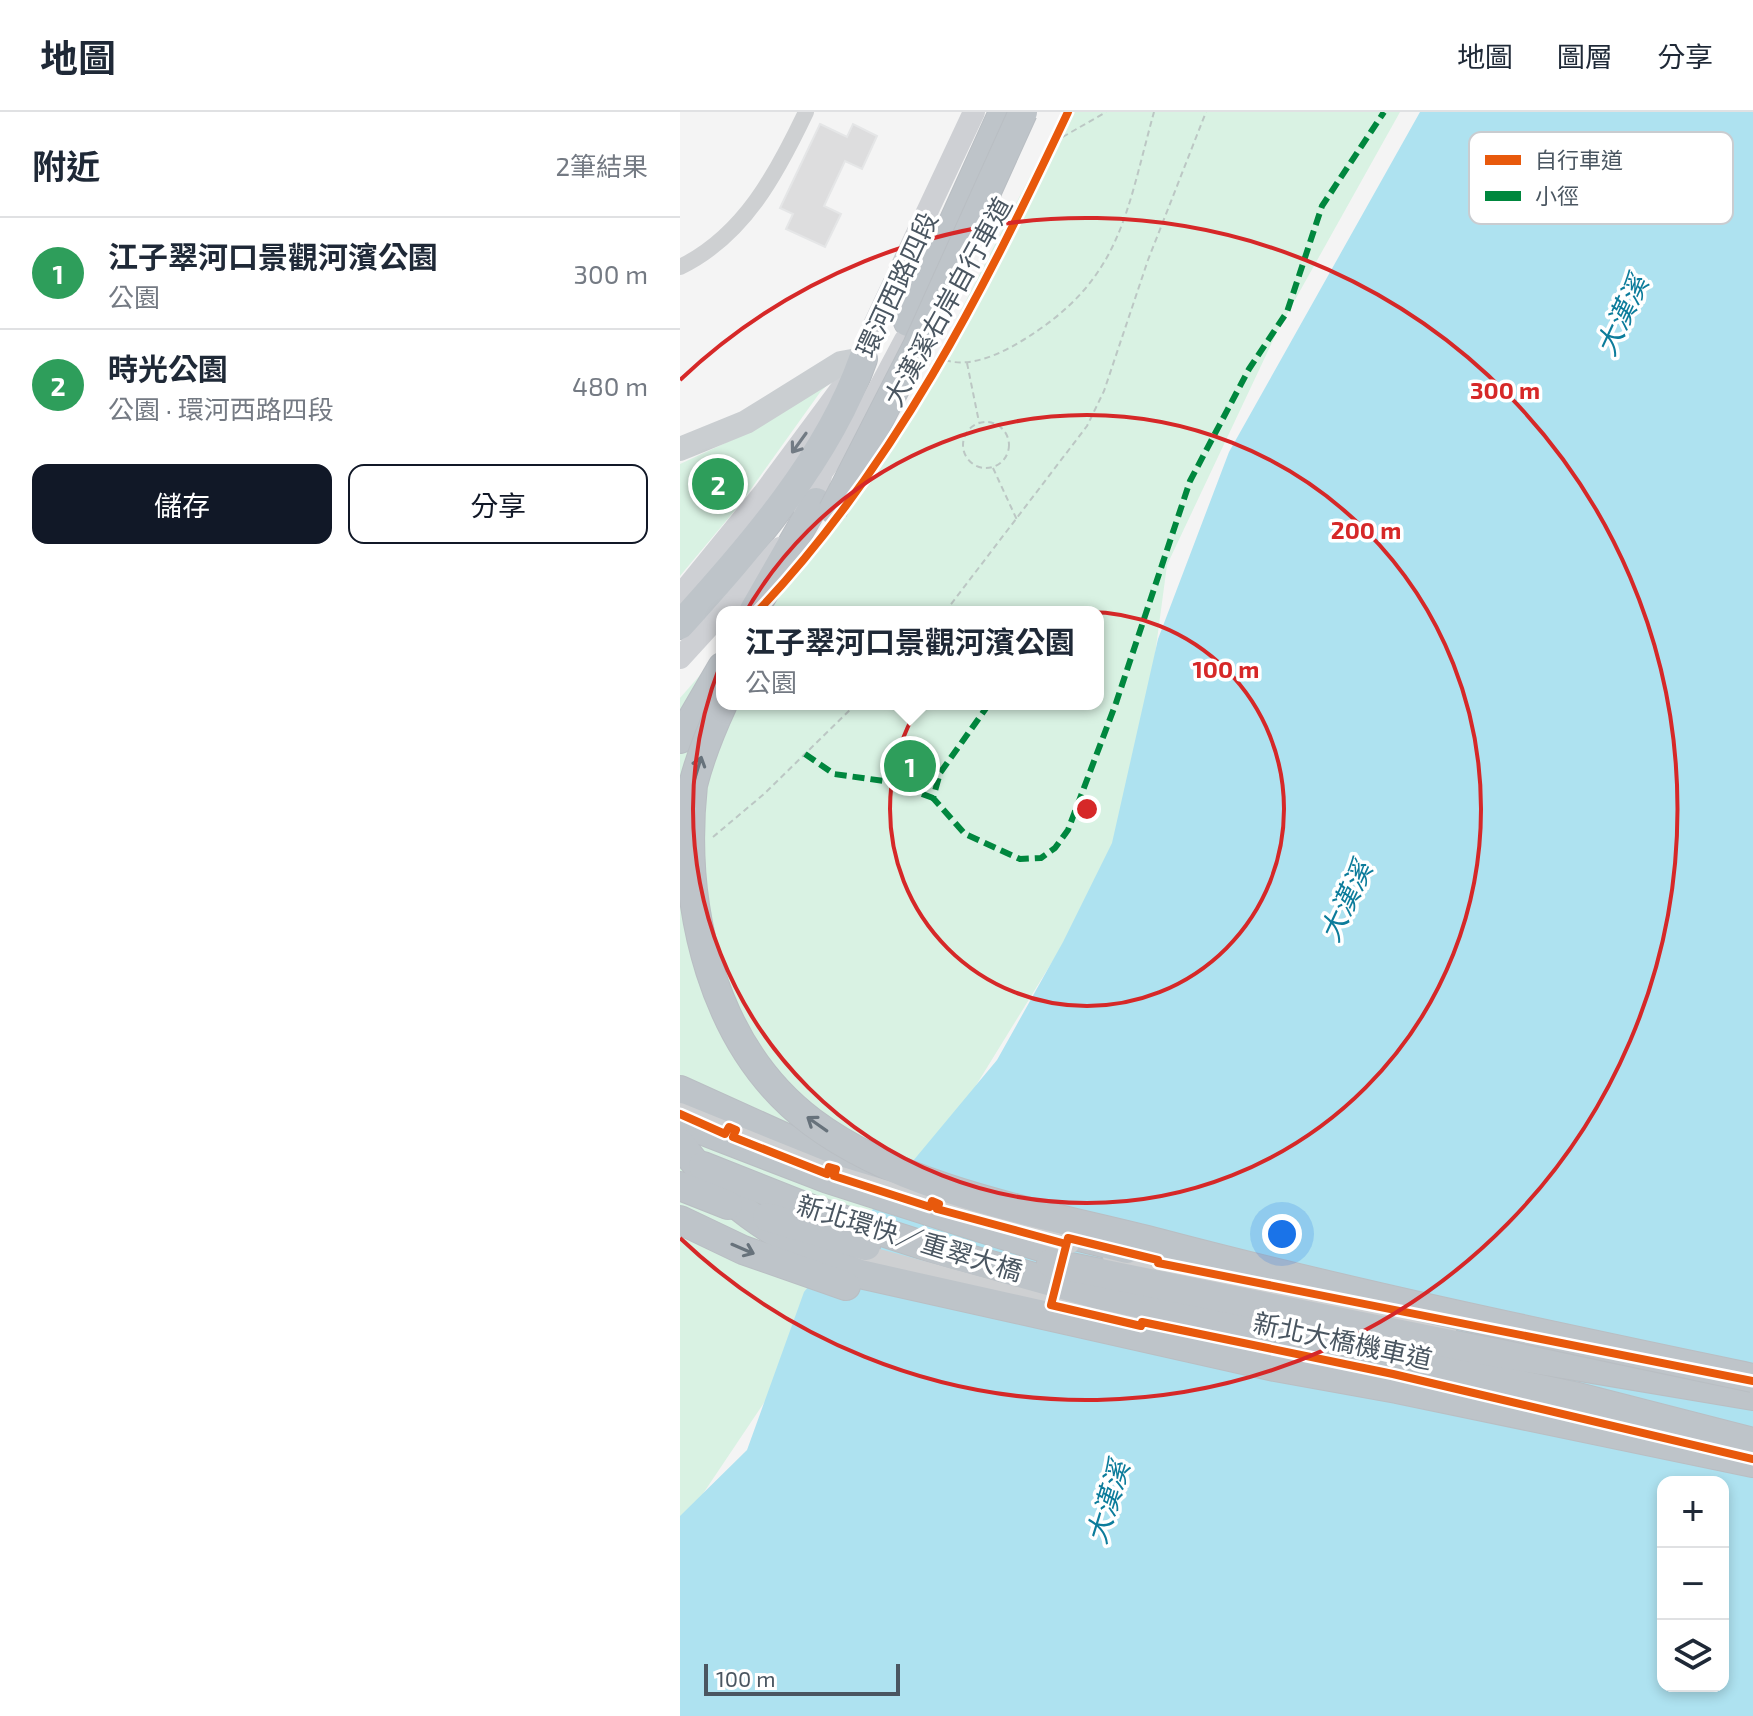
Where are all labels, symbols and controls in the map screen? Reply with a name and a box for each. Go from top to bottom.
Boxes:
text: 地圖 [40,34,116,80]
text: 地圖 [1457,39,1513,73]
text: 圖層 [1557,39,1613,73]
text: 分享 [1657,39,1713,73]
legend [1469,132,1733,224]
text: 附近 [32,145,100,186]
text: 自行車道 [1535,146,1623,172]
text: 2筆結果 [555,150,648,181]
text: 小徑 [1535,182,1579,208]
street label: 大漢溪右岸自行車道 [877,191,1017,411]
street label: 環河西路四段 [849,207,943,361]
text: 江子翠河口景觀河濱公園 [108,238,438,274]
text: 1 [52,258,64,289]
text: 300 m [574,258,648,289]
water label: 大漢溪 [1588,266,1656,360]
text: 公園 [108,281,160,312]
text: 時光公園 [108,350,228,386]
text: 2 [50,370,66,401]
text: 480 m [572,370,648,401]
text: 300 m [1470,375,1540,404]
text: 公園 · 環河西路四段 [108,393,334,424]
one-way arrow [791,432,807,454]
pin: 2 [692,454,744,514]
button: 儲存 [32,464,332,544]
button: 分享 [348,464,648,544]
text: 200 m [1331,515,1401,544]
popup [716,606,1104,710]
text: 江子翠河口景觀河濱公園 [745,623,1075,659]
text: 100 m [1193,654,1259,683]
text: 公園 [745,666,797,697]
pin: 1 [884,736,936,796]
one-way arrow [691,756,706,782]
centre of rings [1073,795,1101,823]
water label: 大漢溪 [1312,852,1380,946]
one-way arrow [806,1116,828,1132]
street label: 新北環快／重翠大橋 [794,1188,1026,1286]
your location [1262,1214,1302,1254]
one-way arrow [730,1243,755,1258]
street label: 新北大橋機車道 [1251,1306,1435,1374]
water label: 大漢溪 [1078,1453,1137,1547]
map controls [1657,1476,1729,1692]
button: + [1657,1476,1729,1548]
button: − [1657,1548,1729,1620]
button: layers [1657,1620,1729,1692]
scale bar [704,1660,900,1696]
text: 100 m [716,1665,775,1691]

